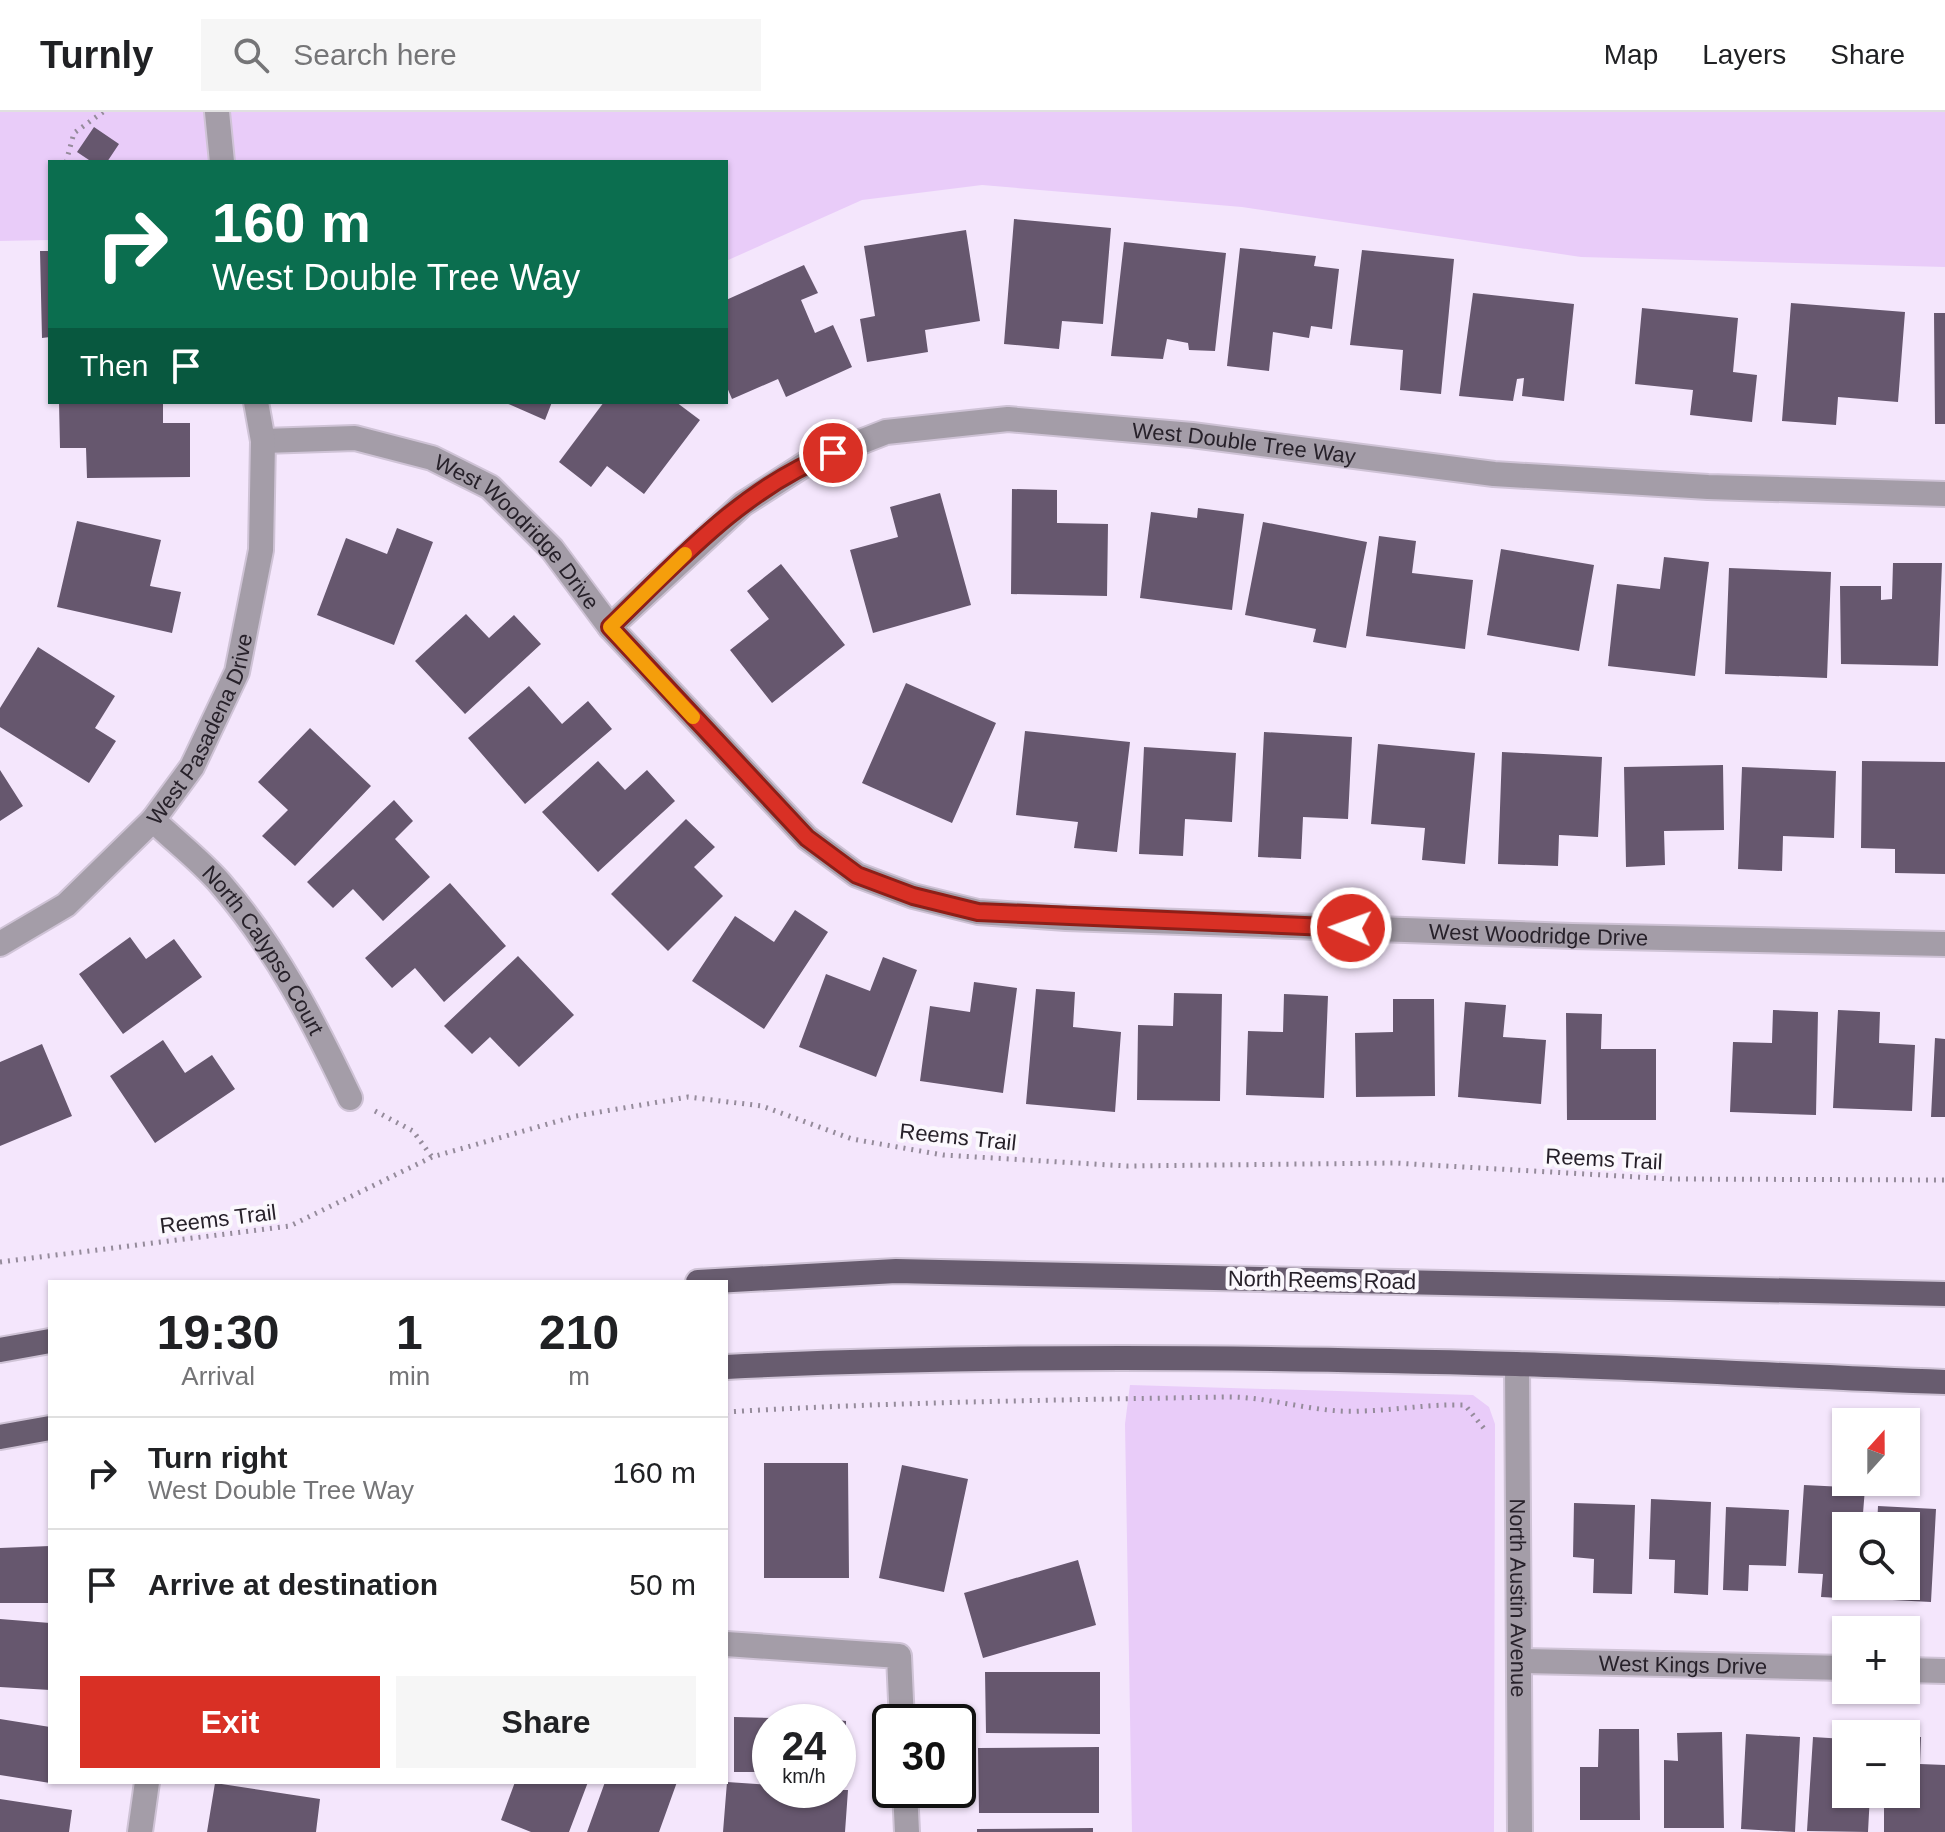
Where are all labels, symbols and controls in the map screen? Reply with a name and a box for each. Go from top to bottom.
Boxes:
search box [201,19,761,91]
icon: search [229,33,273,77]
text: Turnly [40,34,153,76]
text: Search here [293,38,457,71]
text: Map [1604,39,1658,70]
text: Layers [1702,39,1786,70]
text: Share [1830,39,1905,70]
text: 160 m [212,191,371,254]
icon: right [80,192,184,296]
text: West Double Tree Way [212,257,580,298]
icon: arrive [164,344,208,388]
text: Then [80,349,148,382]
street label: West Double Tree Way [1131,417,1357,469]
pin [799,419,867,487]
icon: arrive [811,431,855,475]
street label: West Woodridge Drive [431,449,605,614]
street label: West Pasadena Drive [141,631,257,829]
street label: North Calypso Court [198,860,329,1039]
position arrow [1309,886,1393,970]
street label: West Woodridge Drive [1428,918,1649,950]
street label: Reems Trail [898,1118,1018,1156]
street label: Reems Trail [1545,1143,1663,1175]
street label: Reems Trail [158,1199,278,1239]
street label: North Reems Road [1228,1266,1416,1294]
text: 19:30 [157,1306,280,1359]
text: 1 [396,1306,423,1359]
text: 210 [539,1306,619,1359]
text: Arrival [181,1361,255,1391]
text: min [388,1361,430,1391]
text: m [568,1361,590,1391]
north arrow [1832,1408,1920,1496]
map controls [1832,1408,1920,1808]
text: Turn right [148,1441,287,1474]
icon: right [80,1451,124,1495]
text: 160 m [613,1456,696,1489]
text: West Double Tree Way [148,1475,414,1505]
street label: North Austin Avenue [1505,1498,1532,1698]
button: search [1832,1512,1920,1600]
icon: arrive [80,1563,124,1607]
text: Arrive at destination [148,1568,438,1601]
text: 50 m [629,1568,696,1601]
button: + [1832,1616,1920,1704]
street label: West Kings Drive [1598,1650,1767,1679]
button: Exit [80,1676,380,1768]
button: Share [396,1676,696,1768]
speed limit sign: 30 [872,1704,976,1808]
button: − [1832,1720,1920,1808]
text: 24 [782,1724,826,1768]
text: km/h [782,1765,826,1787]

